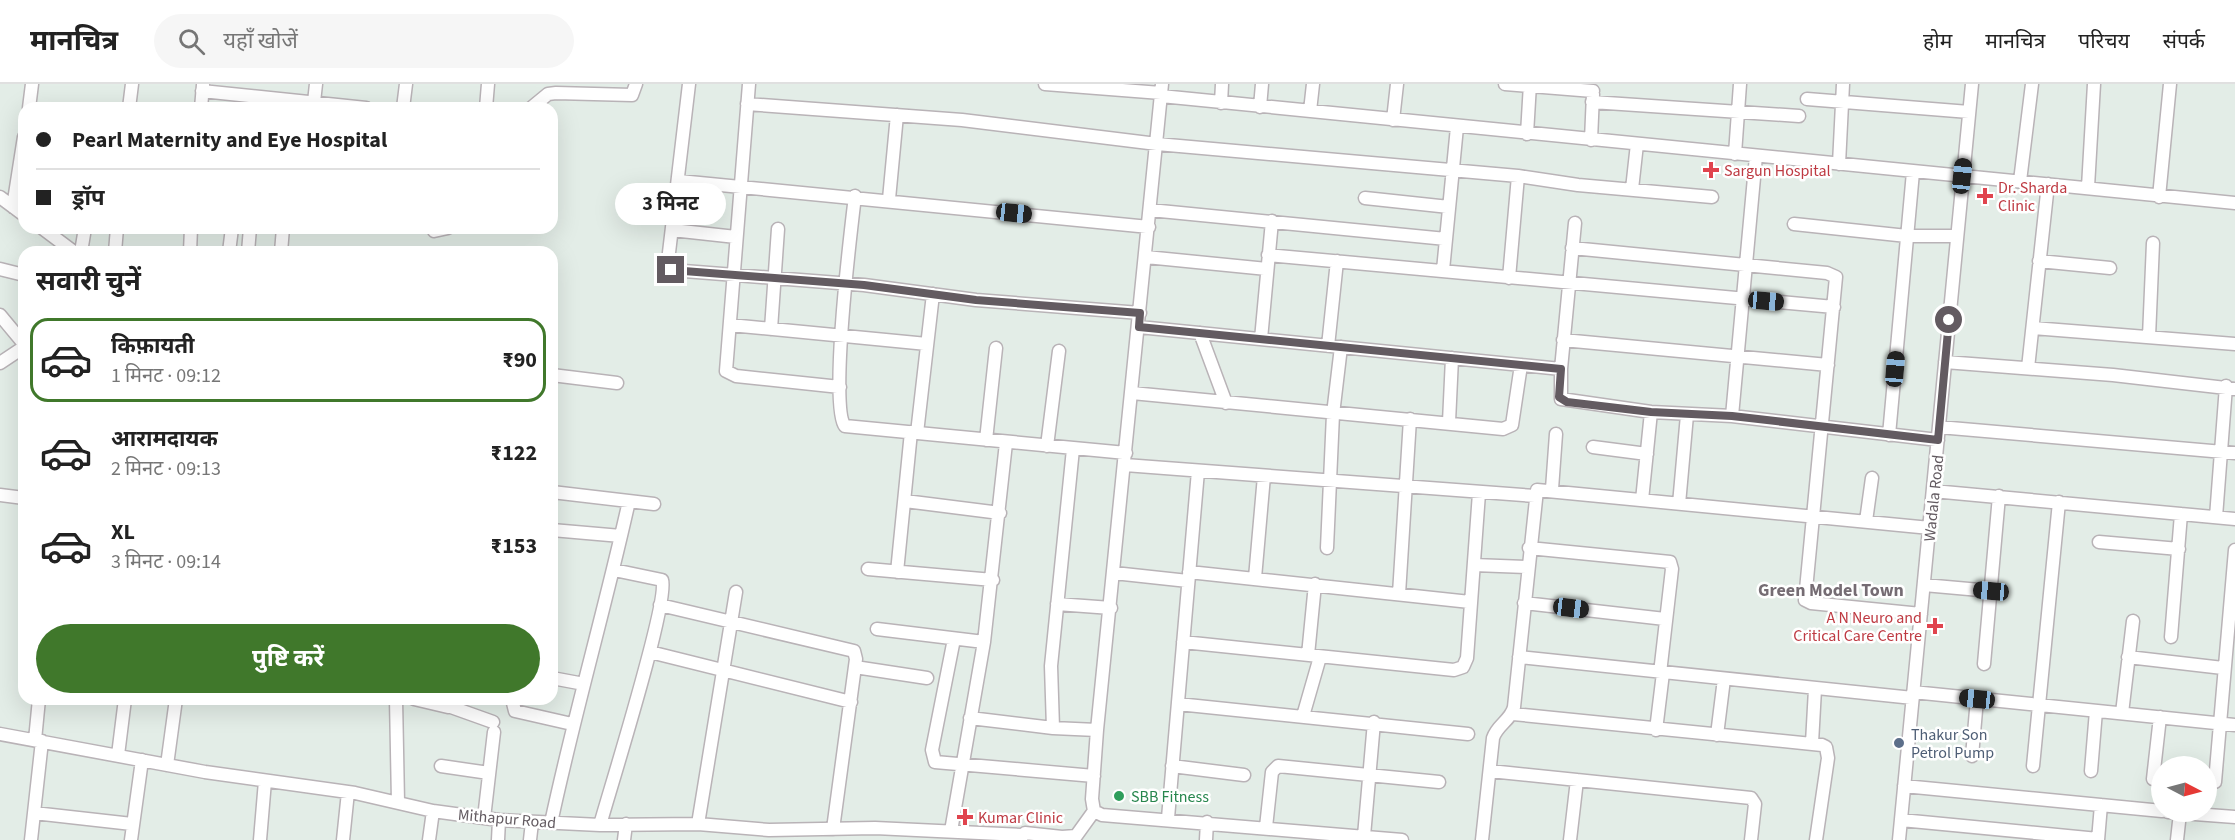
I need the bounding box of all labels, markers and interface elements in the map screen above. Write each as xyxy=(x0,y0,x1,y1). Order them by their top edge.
search box xyxy=(154,14,574,68)
text: मानचित्र xyxy=(30,21,118,61)
icon: search xyxy=(175,25,208,58)
text: यहाँ खोजें xyxy=(223,25,298,57)
text: होम xyxy=(1923,26,1952,56)
text: मानचित्र xyxy=(1985,26,2045,56)
text: परिचय xyxy=(2078,26,2130,56)
text: संपर्क xyxy=(2163,26,2205,56)
text: Pearl Maternity and Eye Hospital xyxy=(72,124,387,156)
car xyxy=(1951,157,1973,195)
place label: Sargun Hospital xyxy=(1724,160,1831,182)
marker: Sargun Hospital xyxy=(1702,161,1720,179)
place label: Dr. Sharda Clinic xyxy=(1998,177,2067,217)
text: ड्रॉप xyxy=(72,182,105,214)
callout: 3 मिनट xyxy=(616,183,726,225)
marker: Dr. Sharda Clinic xyxy=(1976,187,1994,205)
text: 3 मिनट xyxy=(642,190,699,218)
car xyxy=(995,202,1033,224)
route end xyxy=(657,256,684,283)
text: सवारी चुनें xyxy=(36,262,141,301)
car xyxy=(1747,290,1785,312)
route start xyxy=(1935,306,1962,333)
text: किफ़ायती xyxy=(111,330,195,362)
icon: car xyxy=(39,333,93,387)
text: ₹90 xyxy=(502,344,537,376)
car xyxy=(1884,350,1906,388)
text: 1 मिनट · 09:12 xyxy=(111,362,221,390)
text: आरामदायक xyxy=(111,423,218,455)
icon: car xyxy=(39,426,93,480)
text: ₹122 xyxy=(491,437,537,469)
street label: Wadala Road xyxy=(1919,454,1949,543)
text: 2 मिनट · 09:13 xyxy=(111,455,221,483)
text: XL xyxy=(111,516,135,548)
icon: car xyxy=(39,519,93,573)
text: ₹153 xyxy=(491,530,537,562)
text: 3 मिनट · 09:14 xyxy=(111,548,221,576)
district label: Green Model Town xyxy=(1758,578,1904,603)
car xyxy=(1972,580,2010,602)
car xyxy=(1552,597,1590,619)
place label: A N Neuro and Critical Care Centre xyxy=(1793,607,1922,647)
marker: A N Neuro and Critical Care Centre xyxy=(1926,617,1944,635)
button: पुष्टि करें xyxy=(36,624,540,693)
car xyxy=(1958,688,1996,710)
place label: Thakur Son Petrol Pump xyxy=(1911,724,1994,764)
marker: Thakur Son Petrol Pump xyxy=(1892,736,1906,750)
north arrow xyxy=(2151,756,2217,822)
map controls xyxy=(2151,756,2217,822)
place label: SBB Fitness xyxy=(1131,786,1209,808)
marker: SBB Fitness xyxy=(1112,789,1126,803)
street label: Mithapur Road xyxy=(457,804,557,834)
place label: Kumar Clinic xyxy=(978,807,1063,829)
marker: Kumar Clinic xyxy=(956,808,974,826)

